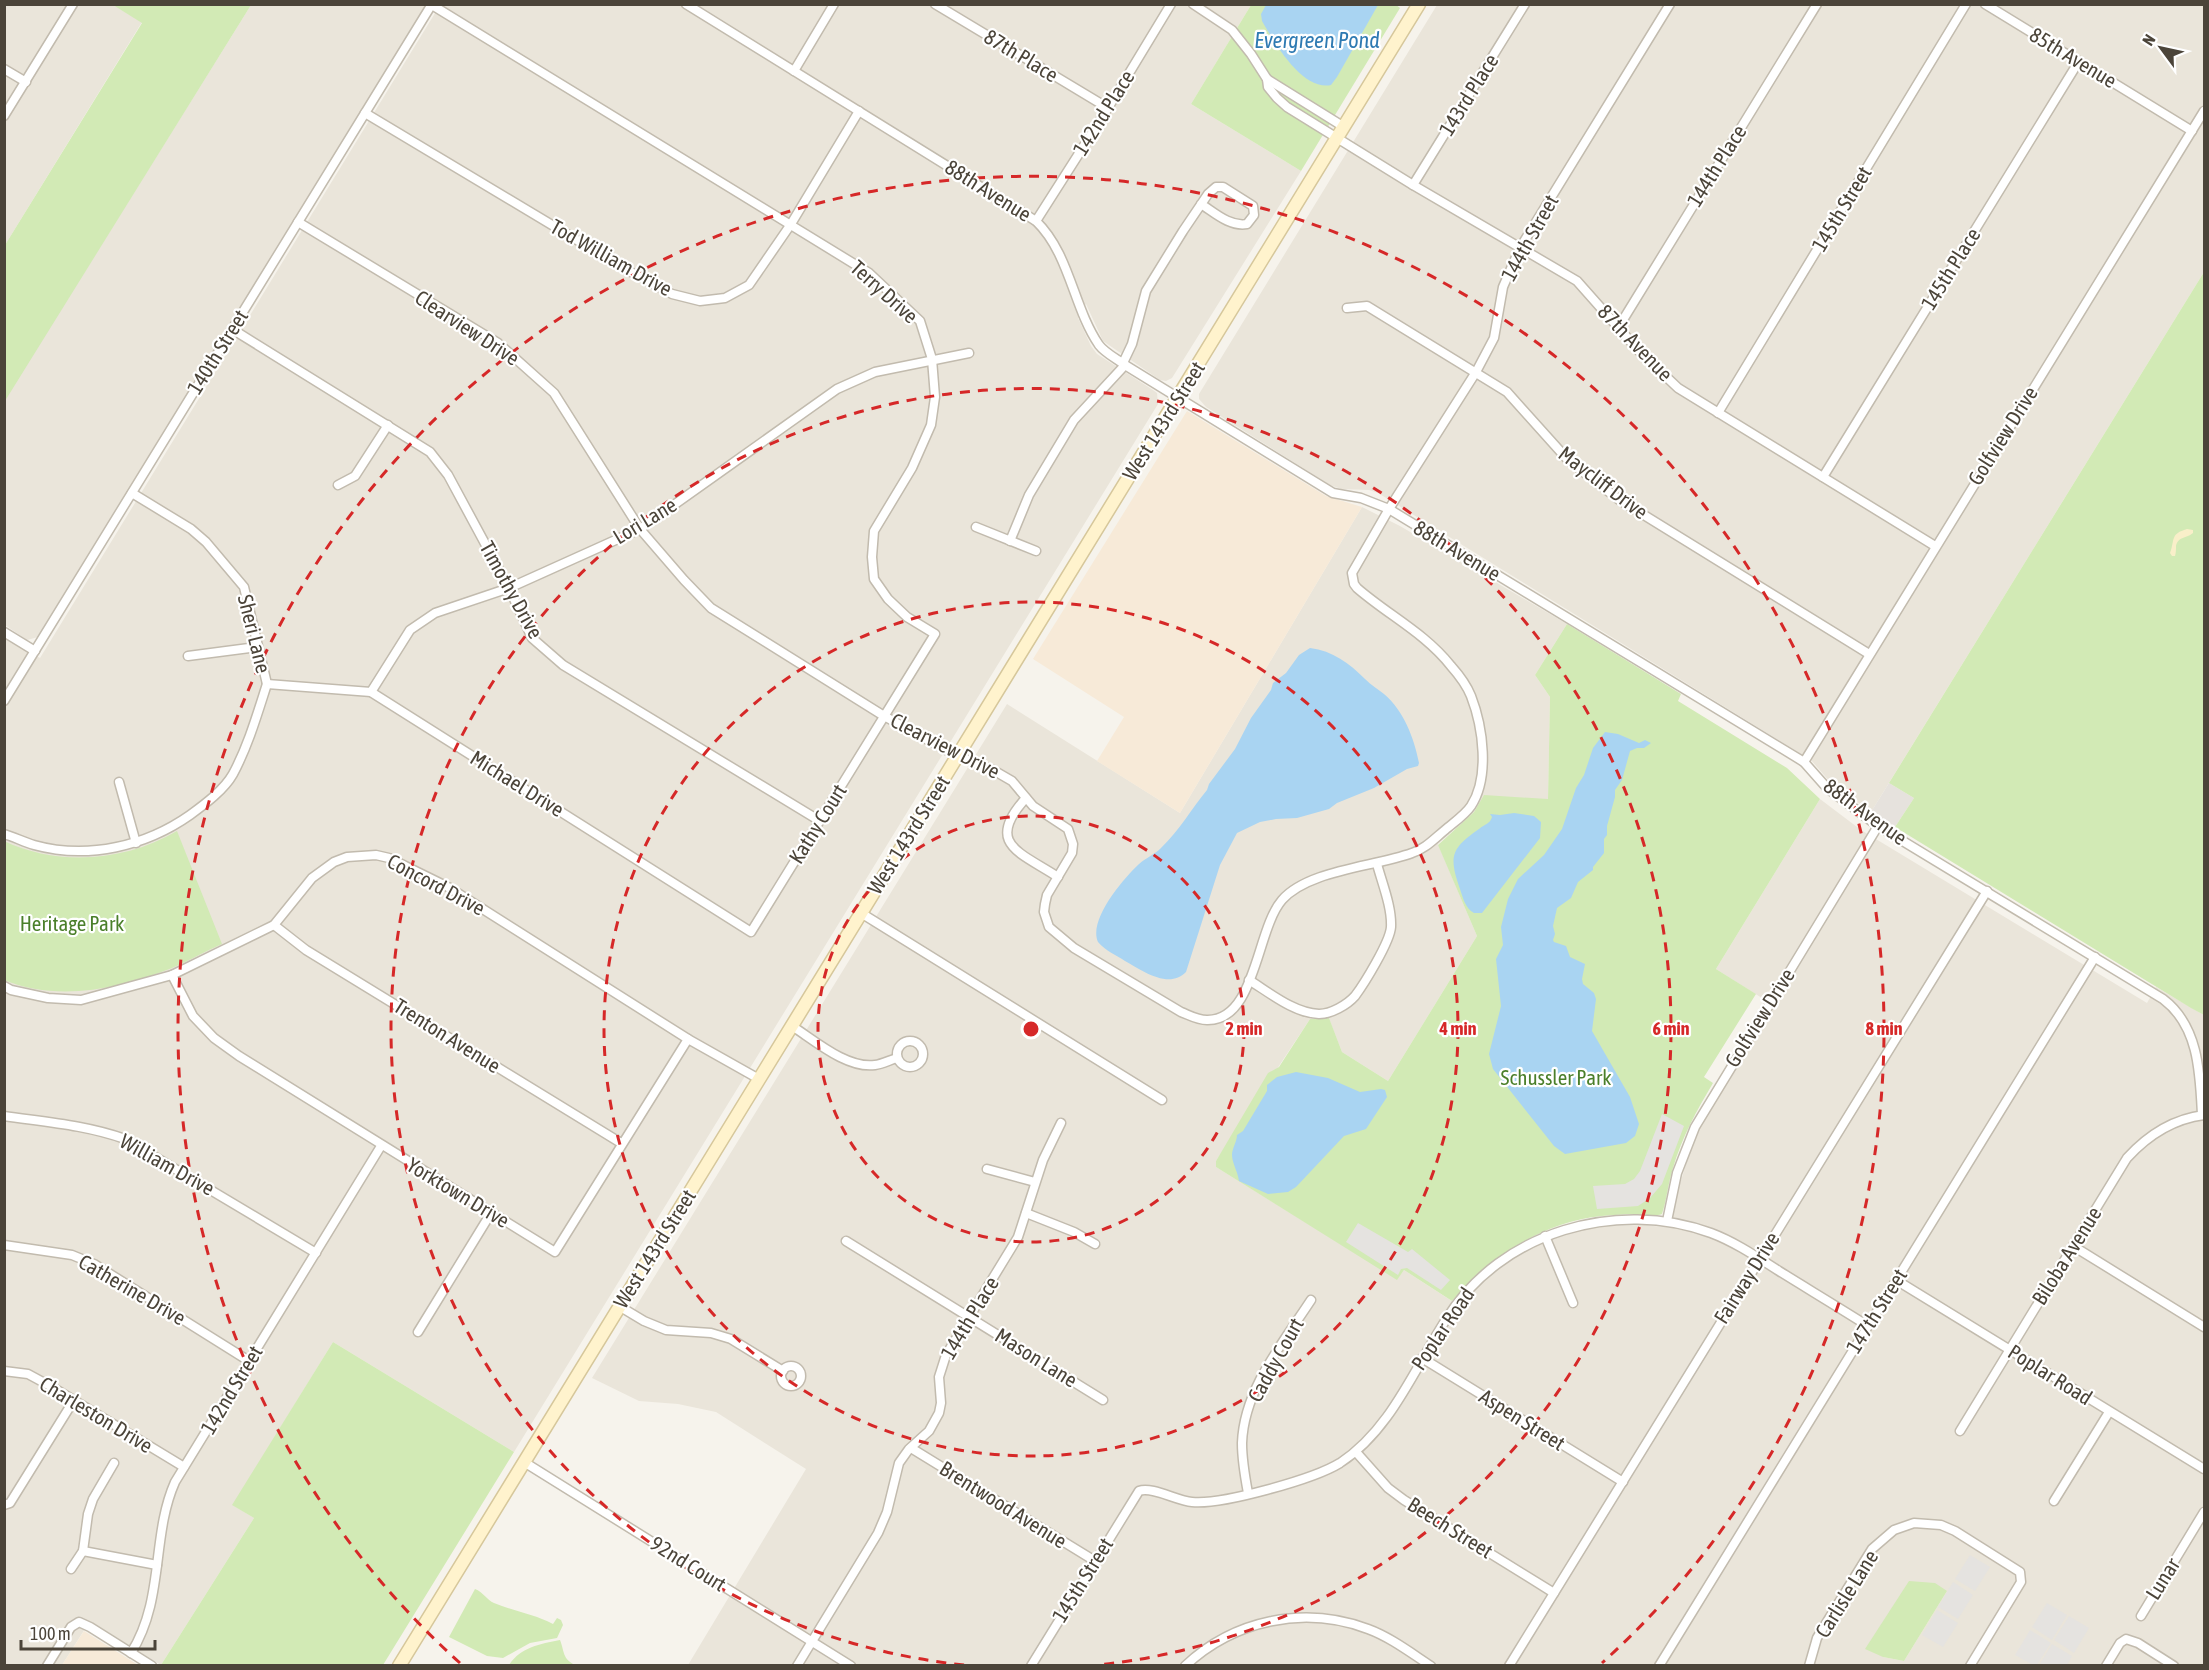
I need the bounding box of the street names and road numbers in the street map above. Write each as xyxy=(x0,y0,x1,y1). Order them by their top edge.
street label: 85th Avenue xyxy=(2026,22,2121,92)
street label: 87th Place xyxy=(980,24,1063,86)
street label: 143rd Place xyxy=(1434,49,1503,140)
street label: 142nd Place xyxy=(1068,66,1139,159)
street label: 144th Place xyxy=(1682,120,1751,211)
street label: 88th Avenue xyxy=(941,154,1036,226)
street label: 145th Street xyxy=(1806,162,1876,255)
street label: 144th Street xyxy=(1496,190,1563,285)
street label: Tod William Drive xyxy=(547,214,676,300)
street label: 145th Place xyxy=(1916,223,1985,314)
street label: Terry Drive xyxy=(846,255,923,328)
street label: Clearview Drive xyxy=(411,285,524,370)
street label: 87th Avenue xyxy=(1593,299,1678,386)
street label: 140th Street xyxy=(182,305,252,398)
street label: West 143rd Street xyxy=(1117,357,1209,484)
street label: Golfview Drive xyxy=(1962,382,2042,489)
street label: Maycliff Drive xyxy=(1554,441,1653,524)
street label: Lori Lane xyxy=(609,492,680,548)
street label: 88th Avenue xyxy=(1410,515,1505,585)
street label: Timothy Drive xyxy=(475,537,548,642)
street label: Sheri Lane xyxy=(234,592,276,676)
street label: Clearview Drive xyxy=(887,707,1004,783)
street label: Michael Drive xyxy=(466,745,569,821)
street label: West 143rd Street xyxy=(862,771,954,898)
street label: 88th Avenue xyxy=(1819,773,1912,849)
street label: Kathy Court xyxy=(783,779,851,868)
street label: Concord Drive xyxy=(384,848,489,920)
street label: Golfview Drive xyxy=(1719,964,1799,1071)
street label: Trenton Avenue xyxy=(390,993,505,1077)
street label: William Drive xyxy=(116,1128,219,1200)
street label: Yorktown Drive xyxy=(403,1152,514,1232)
street label: West 143rd Street xyxy=(608,1185,700,1312)
street label: Biloba Avenue xyxy=(2027,1202,2106,1309)
street label: Fairway Drive xyxy=(1709,1227,1784,1328)
street label: Catherine Drive xyxy=(75,1249,190,1329)
street label: 147th Street xyxy=(1841,1264,1911,1357)
street label: 144th Place xyxy=(935,1272,1003,1363)
street label: Poplar Road xyxy=(1406,1283,1479,1374)
street label: Caddy Court xyxy=(1242,1313,1308,1406)
street label: Mason Lane xyxy=(991,1323,1082,1392)
street label: Poplar Road xyxy=(2004,1339,2097,1409)
street label: 142nd Street xyxy=(195,1341,267,1438)
street label: Charleston Drive xyxy=(36,1371,157,1457)
street label: Aspen Street xyxy=(1475,1383,1570,1455)
street label: Brentwood Avenue xyxy=(936,1456,1071,1553)
street label: Beech Street xyxy=(1404,1492,1497,1563)
street label: 92nd Court xyxy=(646,1531,731,1596)
street label: 145th Street xyxy=(1047,1533,1117,1626)
street label: Carlisle Lane xyxy=(1810,1545,1882,1642)
street label: Lunar xyxy=(2140,1553,2185,1604)

